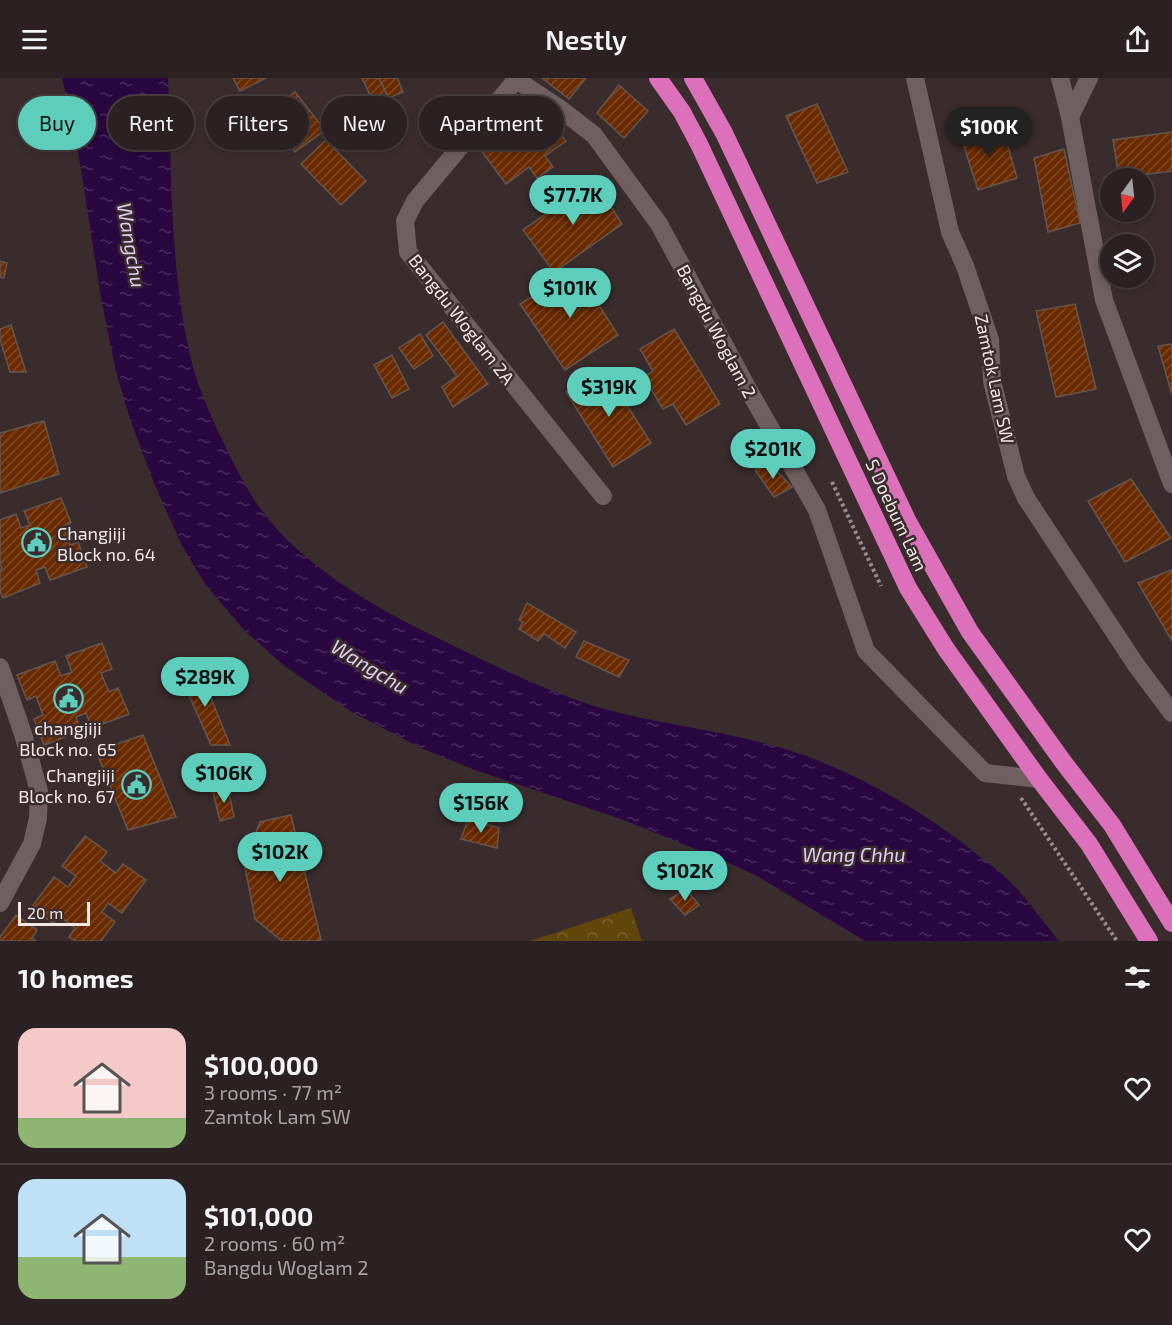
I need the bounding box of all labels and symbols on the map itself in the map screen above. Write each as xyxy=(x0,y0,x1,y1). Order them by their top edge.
pin: $100K xyxy=(947,107,1031,158)
north arrow xyxy=(1100,168,1154,222)
pin: $77.7K xyxy=(524,175,622,226)
water label: Wangchu xyxy=(113,201,151,289)
street label: Bangdu Woglam 2A xyxy=(404,250,520,389)
street label: Bangdu Woglam 2 xyxy=(673,261,761,401)
pin: $101K xyxy=(528,268,612,319)
street label: Zamtok Lam SW xyxy=(971,312,1019,446)
pin: $319K xyxy=(567,367,651,418)
pin: $201K xyxy=(731,429,815,480)
street label: S Doebum Lam xyxy=(861,455,933,575)
place label: Changjiji Block no. 64 xyxy=(57,522,156,565)
public building icon: Changjiji Block no. 64 xyxy=(20,527,52,559)
water label: Wangchu xyxy=(327,634,413,698)
pin: $289K xyxy=(163,657,247,708)
public building icon: changjiji Block no. 65 xyxy=(52,683,84,715)
place label: changjiji Block no. 65 xyxy=(19,717,117,760)
pin: $106K xyxy=(182,753,266,804)
place label: Changjiji Block no. 67 xyxy=(18,764,115,807)
public building icon: Changjiji Block no. 67 xyxy=(120,769,152,801)
pin: $156K xyxy=(439,783,523,834)
pin: $102K xyxy=(238,832,322,883)
water label: Wang Chhu xyxy=(802,842,906,866)
pin: $102K xyxy=(643,851,727,902)
scale bar xyxy=(18,899,90,926)

